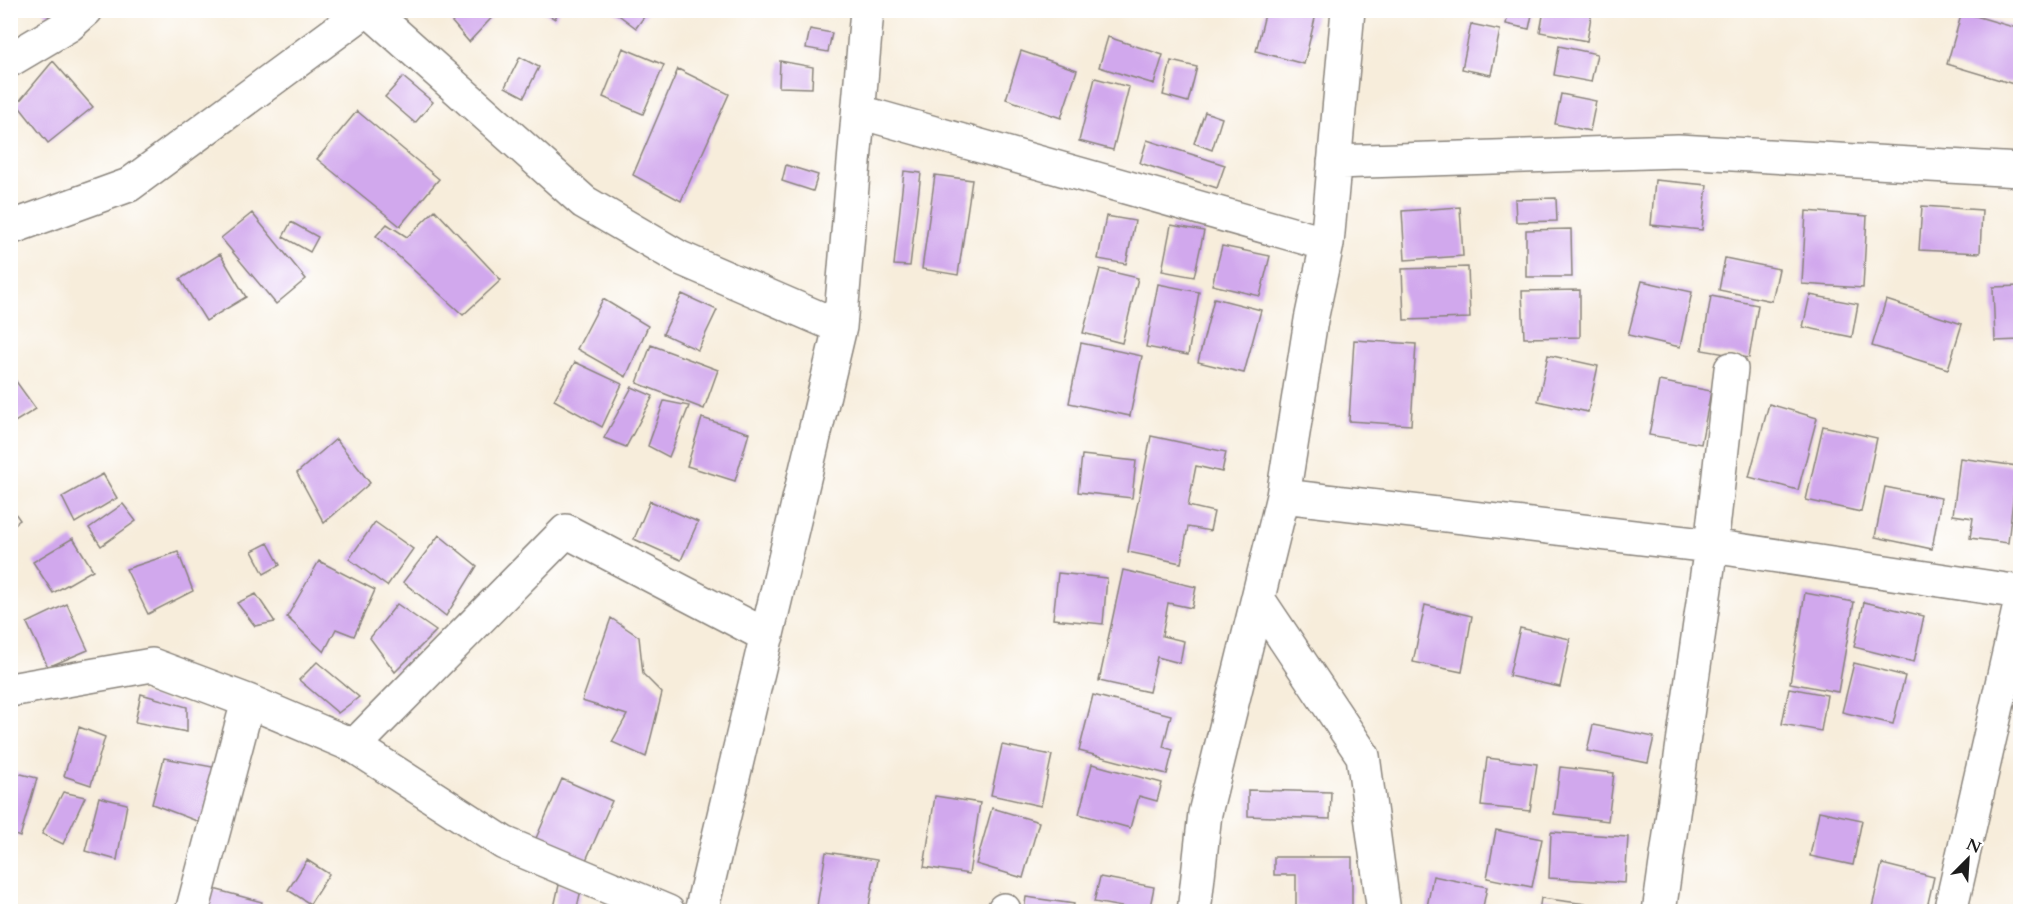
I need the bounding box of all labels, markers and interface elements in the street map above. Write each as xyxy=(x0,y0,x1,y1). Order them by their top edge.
north arrow xyxy=(1938,829,1998,889)
text: N xyxy=(1963,833,1985,859)

